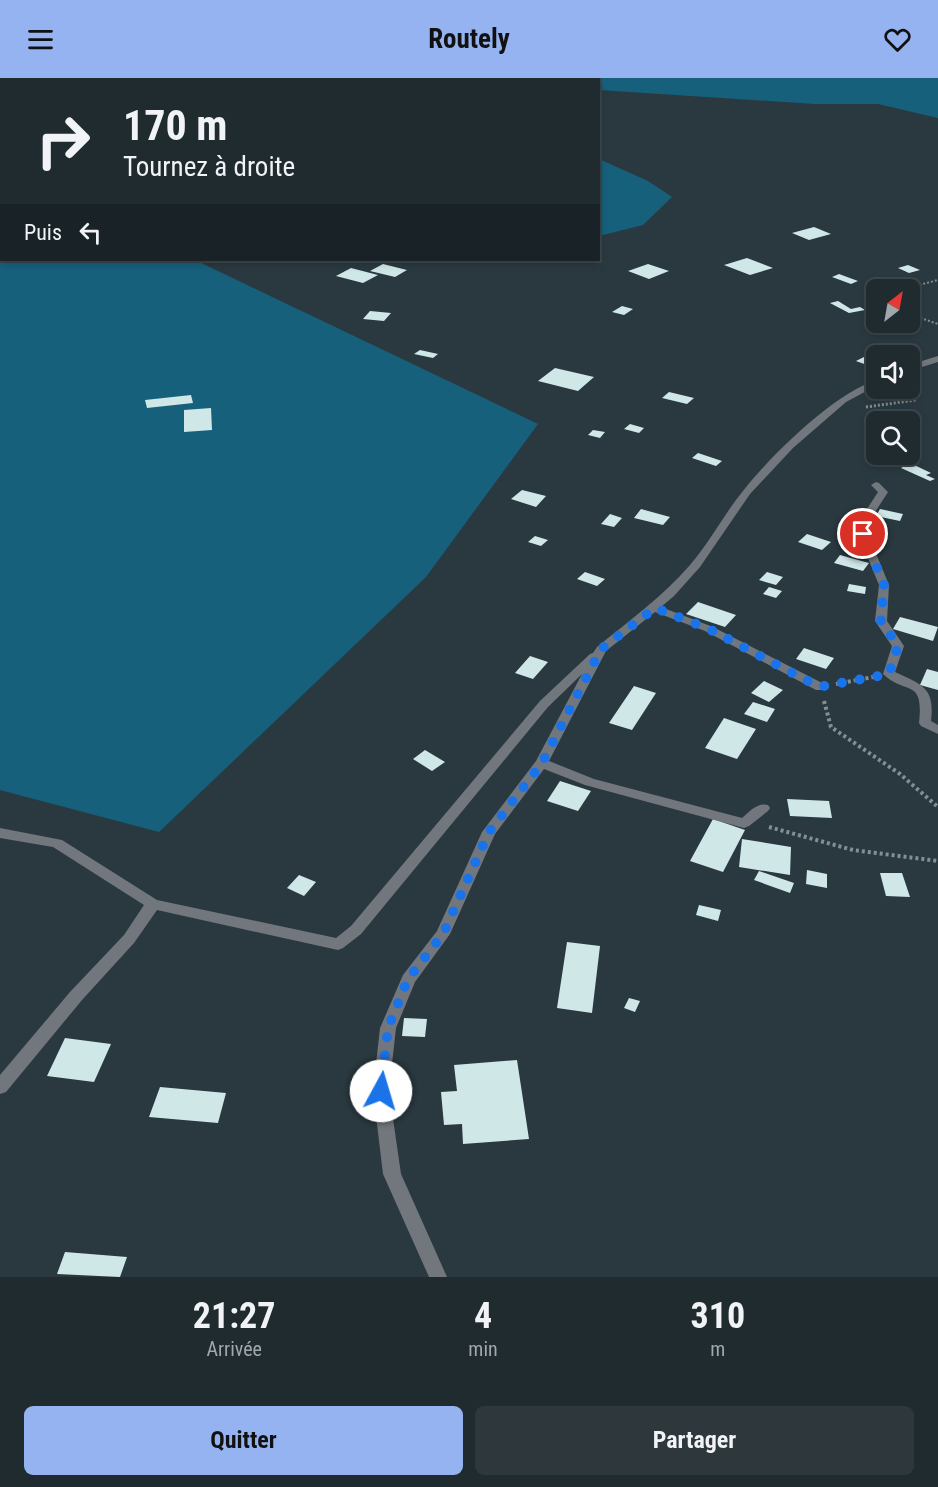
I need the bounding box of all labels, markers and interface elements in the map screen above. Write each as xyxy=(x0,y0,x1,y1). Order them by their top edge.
icon: menu xyxy=(24,23,57,56)
text: Routely xyxy=(428,23,510,55)
icon: heart xyxy=(881,23,914,56)
text: 170 m xyxy=(123,101,228,150)
icon: right xyxy=(24,102,102,180)
text: Tournez à droite xyxy=(123,151,295,183)
icon: left xyxy=(74,216,107,249)
text: Puis xyxy=(24,220,62,245)
north arrow xyxy=(866,279,920,333)
map controls xyxy=(866,279,920,465)
button: sound xyxy=(866,345,920,399)
button: search xyxy=(866,411,920,465)
pin xyxy=(837,508,888,559)
icon: arrive xyxy=(846,517,879,550)
position arrow xyxy=(349,1059,413,1123)
text: 21:27 xyxy=(193,1295,275,1337)
text: 4 xyxy=(474,1295,492,1337)
text: 310 xyxy=(691,1295,745,1337)
text: Arrivée xyxy=(206,1337,262,1361)
text: min xyxy=(468,1337,498,1361)
text: m xyxy=(710,1337,725,1361)
button: Quitter xyxy=(24,1406,463,1475)
button: Partager xyxy=(475,1406,914,1475)

